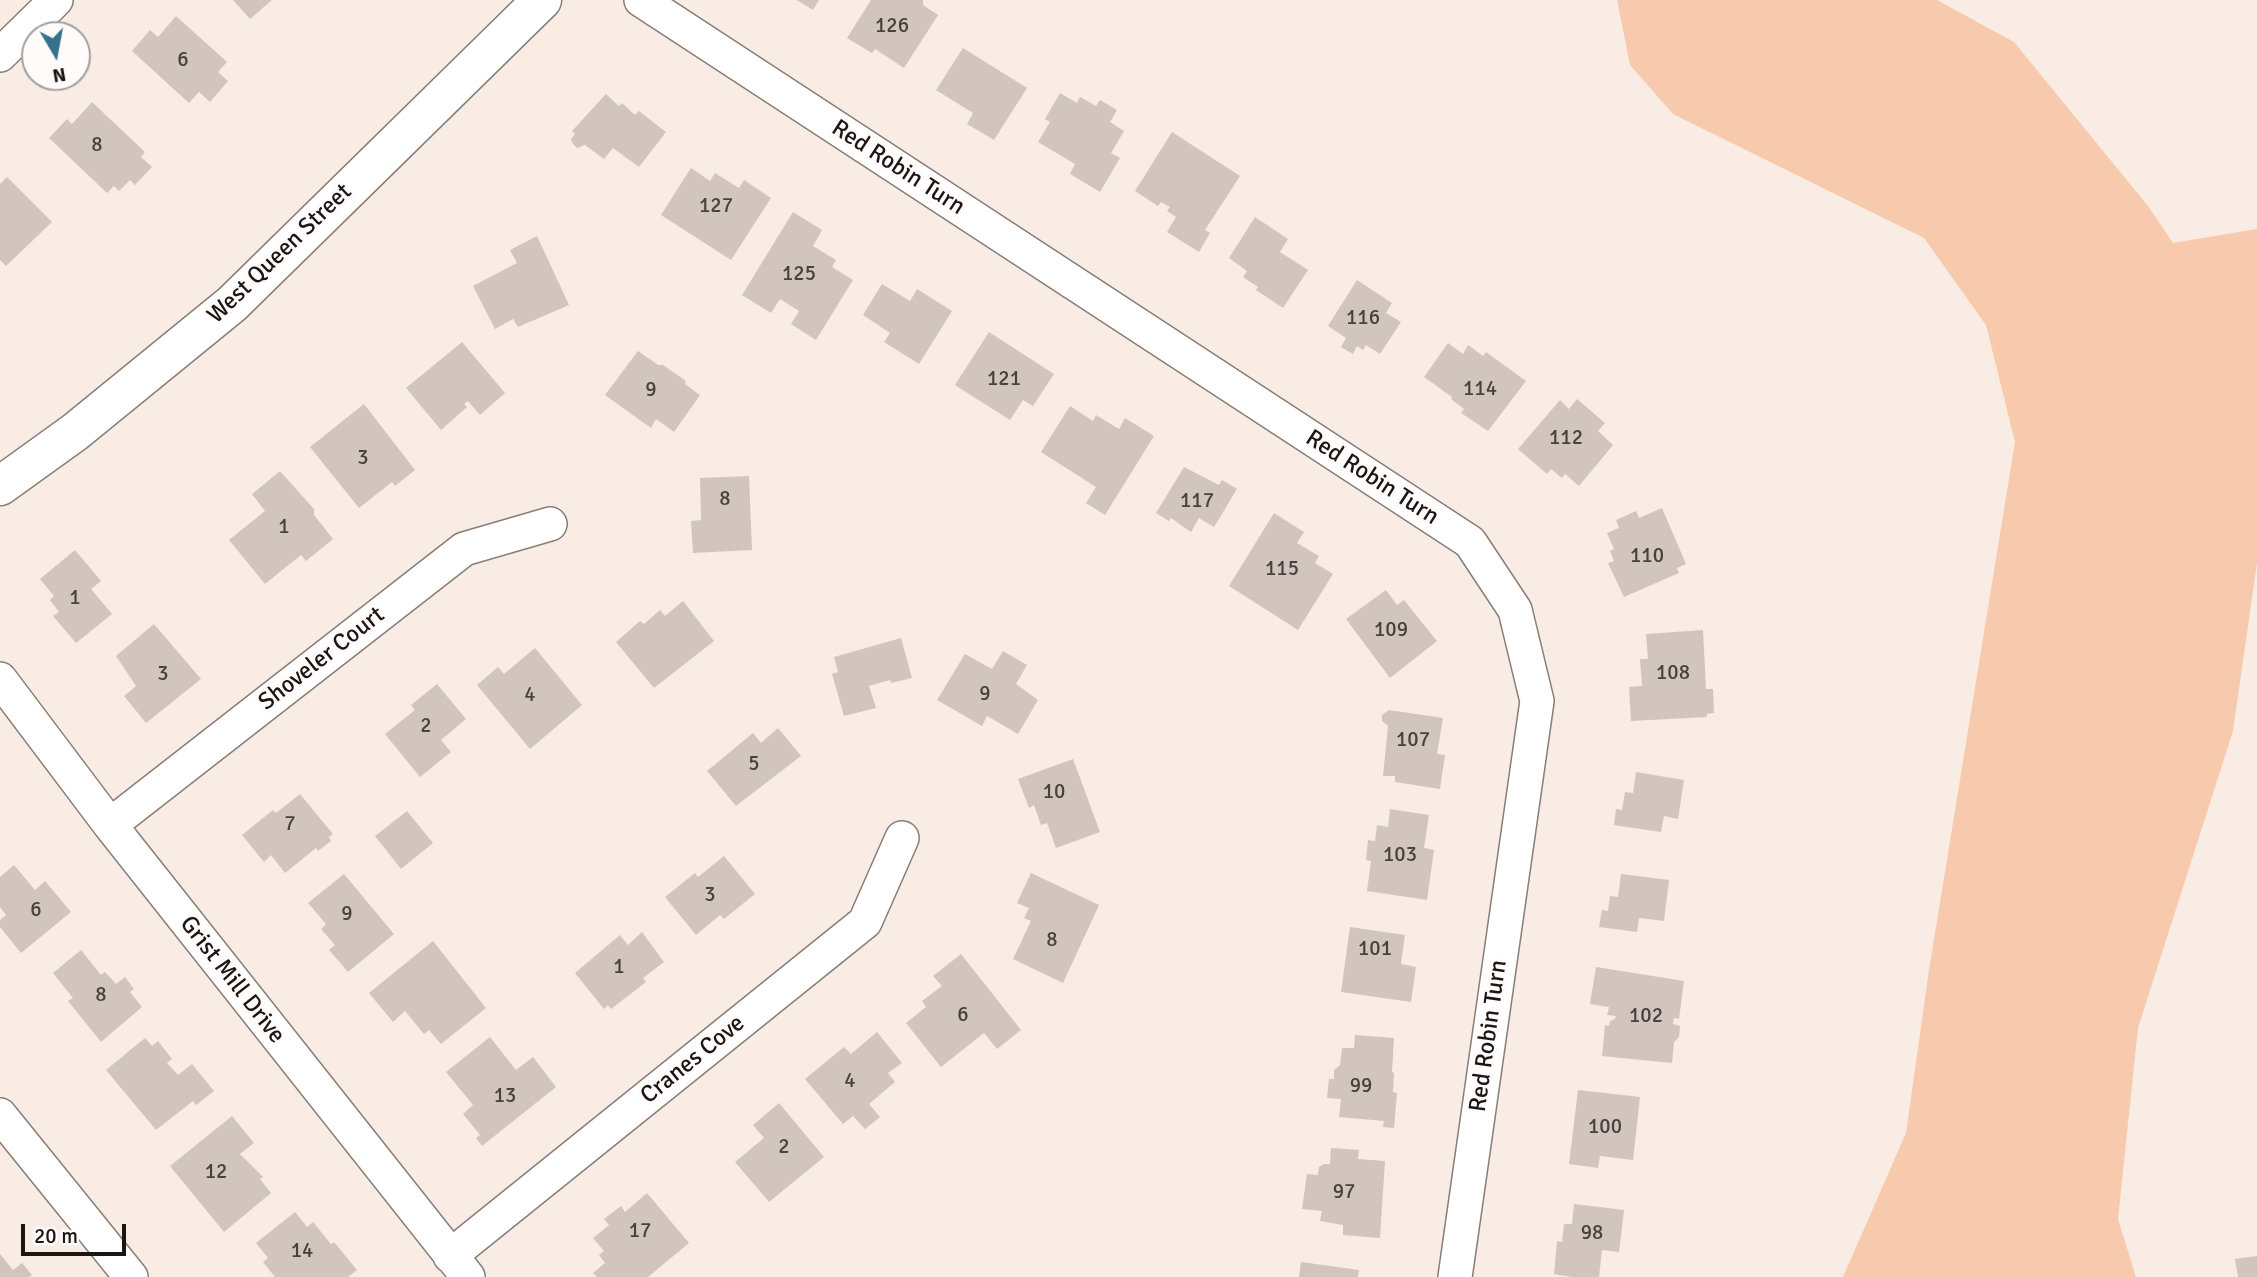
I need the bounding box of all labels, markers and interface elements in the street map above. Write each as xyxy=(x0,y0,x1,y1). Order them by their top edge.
house number: 126 xyxy=(875,13,909,39)
north arrow xyxy=(21,21,91,91)
house number: 6 xyxy=(177,47,189,73)
text: N xyxy=(51,62,68,88)
street label: Red Robin Turn xyxy=(826,114,970,222)
house number: 8 xyxy=(91,132,103,158)
street label: West Queen Street xyxy=(202,178,358,330)
house number: 127 xyxy=(699,193,733,219)
house number: 125 xyxy=(782,261,816,287)
house number: 116 xyxy=(1346,305,1380,331)
house number: 121 xyxy=(987,366,1021,392)
house number: 114 xyxy=(1463,376,1497,402)
house number: 9 xyxy=(645,377,657,403)
street label: Red Robin Turn xyxy=(1300,424,1444,532)
house number: 112 xyxy=(1549,425,1583,451)
house number: 3 xyxy=(357,445,369,471)
house number: 8 xyxy=(719,486,731,512)
house number: 117 xyxy=(1180,488,1214,514)
house number: 1 xyxy=(278,514,290,540)
house number: 110 xyxy=(1630,543,1664,569)
house number: 115 xyxy=(1265,556,1299,582)
house number: 1 xyxy=(69,585,81,611)
street label: Shoveler Court xyxy=(253,601,391,717)
house number: 109 xyxy=(1374,617,1408,643)
house number: 108 xyxy=(1656,660,1690,686)
house number: 3 xyxy=(157,661,169,687)
house number: 9 xyxy=(979,681,991,707)
house number: 4 xyxy=(524,682,536,708)
house number: 2 xyxy=(420,713,432,739)
house number: 107 xyxy=(1396,727,1430,753)
house number: 5 xyxy=(748,751,760,777)
house number: 10 xyxy=(1043,779,1065,805)
house number: 7 xyxy=(284,811,296,837)
house number: 103 xyxy=(1383,842,1417,868)
house number: 3 xyxy=(704,882,716,908)
house number: 6 xyxy=(30,897,42,923)
house number: 9 xyxy=(341,901,353,927)
street label: Grist Mill Drive xyxy=(173,910,291,1050)
house number: 8 xyxy=(1046,927,1058,953)
house number: 101 xyxy=(1358,936,1392,962)
house number: 1 xyxy=(613,954,625,980)
street label: Red Robin Turn xyxy=(1464,958,1514,1114)
house number: 8 xyxy=(95,982,107,1008)
house number: 6 xyxy=(957,1002,969,1028)
house number: 102 xyxy=(1629,1003,1663,1029)
street label: Cranes Cove xyxy=(635,1009,751,1111)
house number: 4 xyxy=(844,1068,856,1094)
house number: 99 xyxy=(1350,1073,1372,1099)
house number: 13 xyxy=(494,1083,516,1109)
house number: 100 xyxy=(1588,1114,1622,1140)
house number: 2 xyxy=(778,1134,790,1160)
house number: 12 xyxy=(205,1159,227,1185)
house number: 97 xyxy=(1333,1179,1355,1205)
scale bar xyxy=(24,1210,130,1254)
house number: 17 xyxy=(629,1218,651,1244)
house number: 98 xyxy=(1581,1220,1603,1246)
text: 20 m xyxy=(34,1223,78,1249)
house number: 14 xyxy=(291,1238,313,1264)

